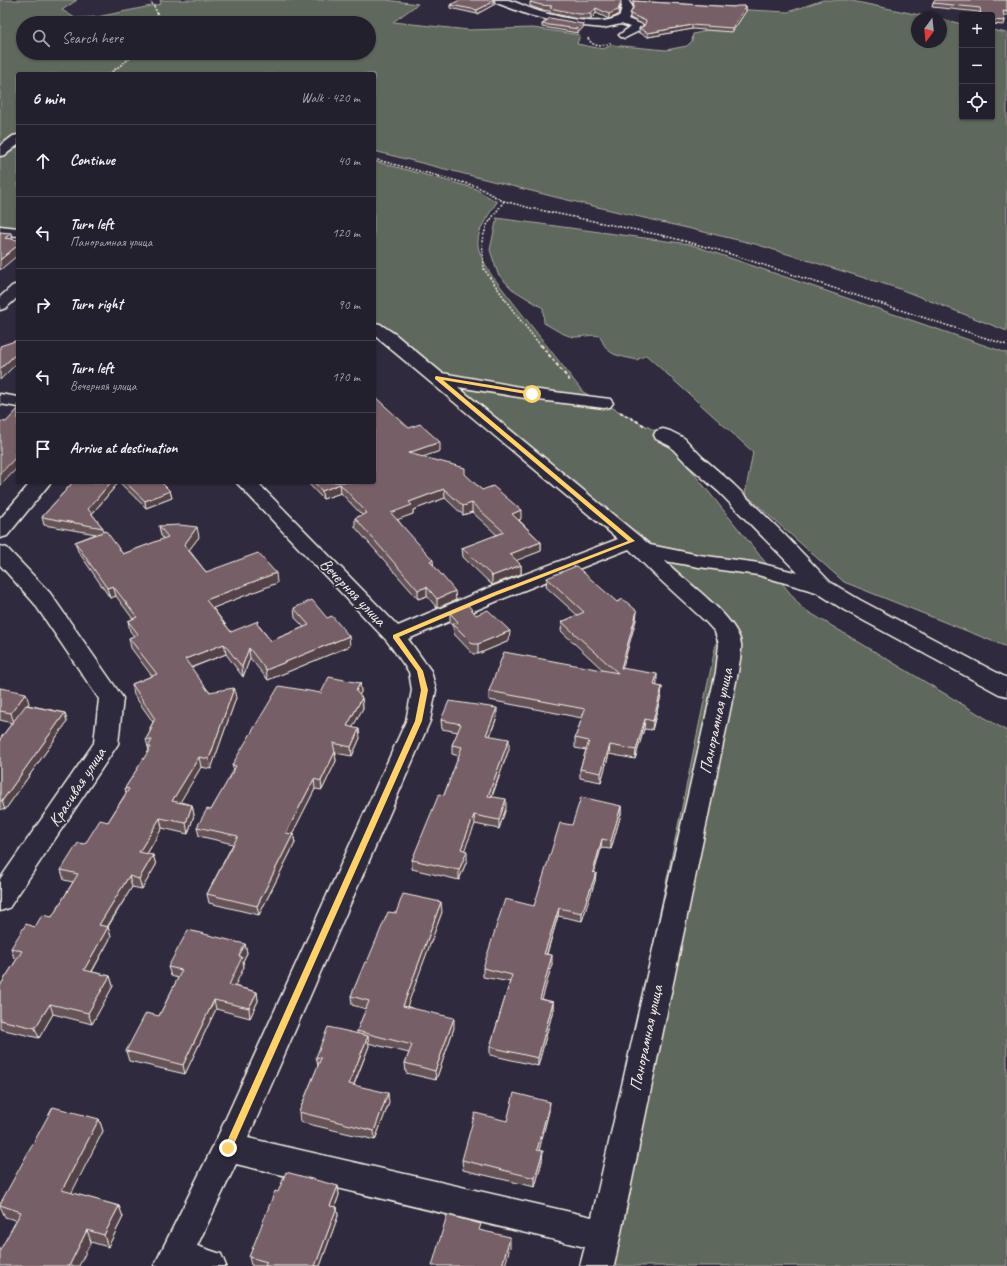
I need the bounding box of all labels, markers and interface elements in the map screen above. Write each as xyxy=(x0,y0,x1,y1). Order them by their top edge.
north arrow xyxy=(911,12,947,48)
map controls xyxy=(959,12,995,120)
button: + xyxy=(959,12,995,48)
search box xyxy=(16,16,376,60)
icon: search xyxy=(30,27,52,49)
text: Search here xyxy=(62,29,123,48)
button: − xyxy=(959,48,995,84)
button: locate xyxy=(959,84,995,120)
text: 6 min xyxy=(32,88,65,109)
text: Walk · 420 m xyxy=(301,90,360,106)
icon: ahead xyxy=(32,150,54,172)
text: Continue xyxy=(70,151,115,170)
text: 40 m xyxy=(338,153,360,169)
text: Turn left xyxy=(70,215,113,234)
icon: left xyxy=(32,222,54,244)
text: 120 m xyxy=(332,225,360,241)
text: Панорамная улица xyxy=(70,234,152,250)
icon: right xyxy=(32,294,54,316)
text: Turn right xyxy=(70,295,123,314)
text: 90 m xyxy=(338,297,360,313)
text: Turn left xyxy=(70,359,113,378)
icon: left xyxy=(32,366,54,388)
text: 170 m xyxy=(332,369,360,385)
text: Вечерняя улица xyxy=(70,378,136,394)
route start xyxy=(523,385,541,403)
icon: arrive xyxy=(32,438,54,460)
text: Arrive at destination xyxy=(70,439,177,458)
street label: Вечерняя улица xyxy=(315,554,392,632)
street label: Панорамная улица xyxy=(695,665,738,776)
street label: Красивая улица xyxy=(44,742,111,831)
street label: Панорамная улица xyxy=(625,982,668,1093)
route end xyxy=(219,1139,237,1157)

